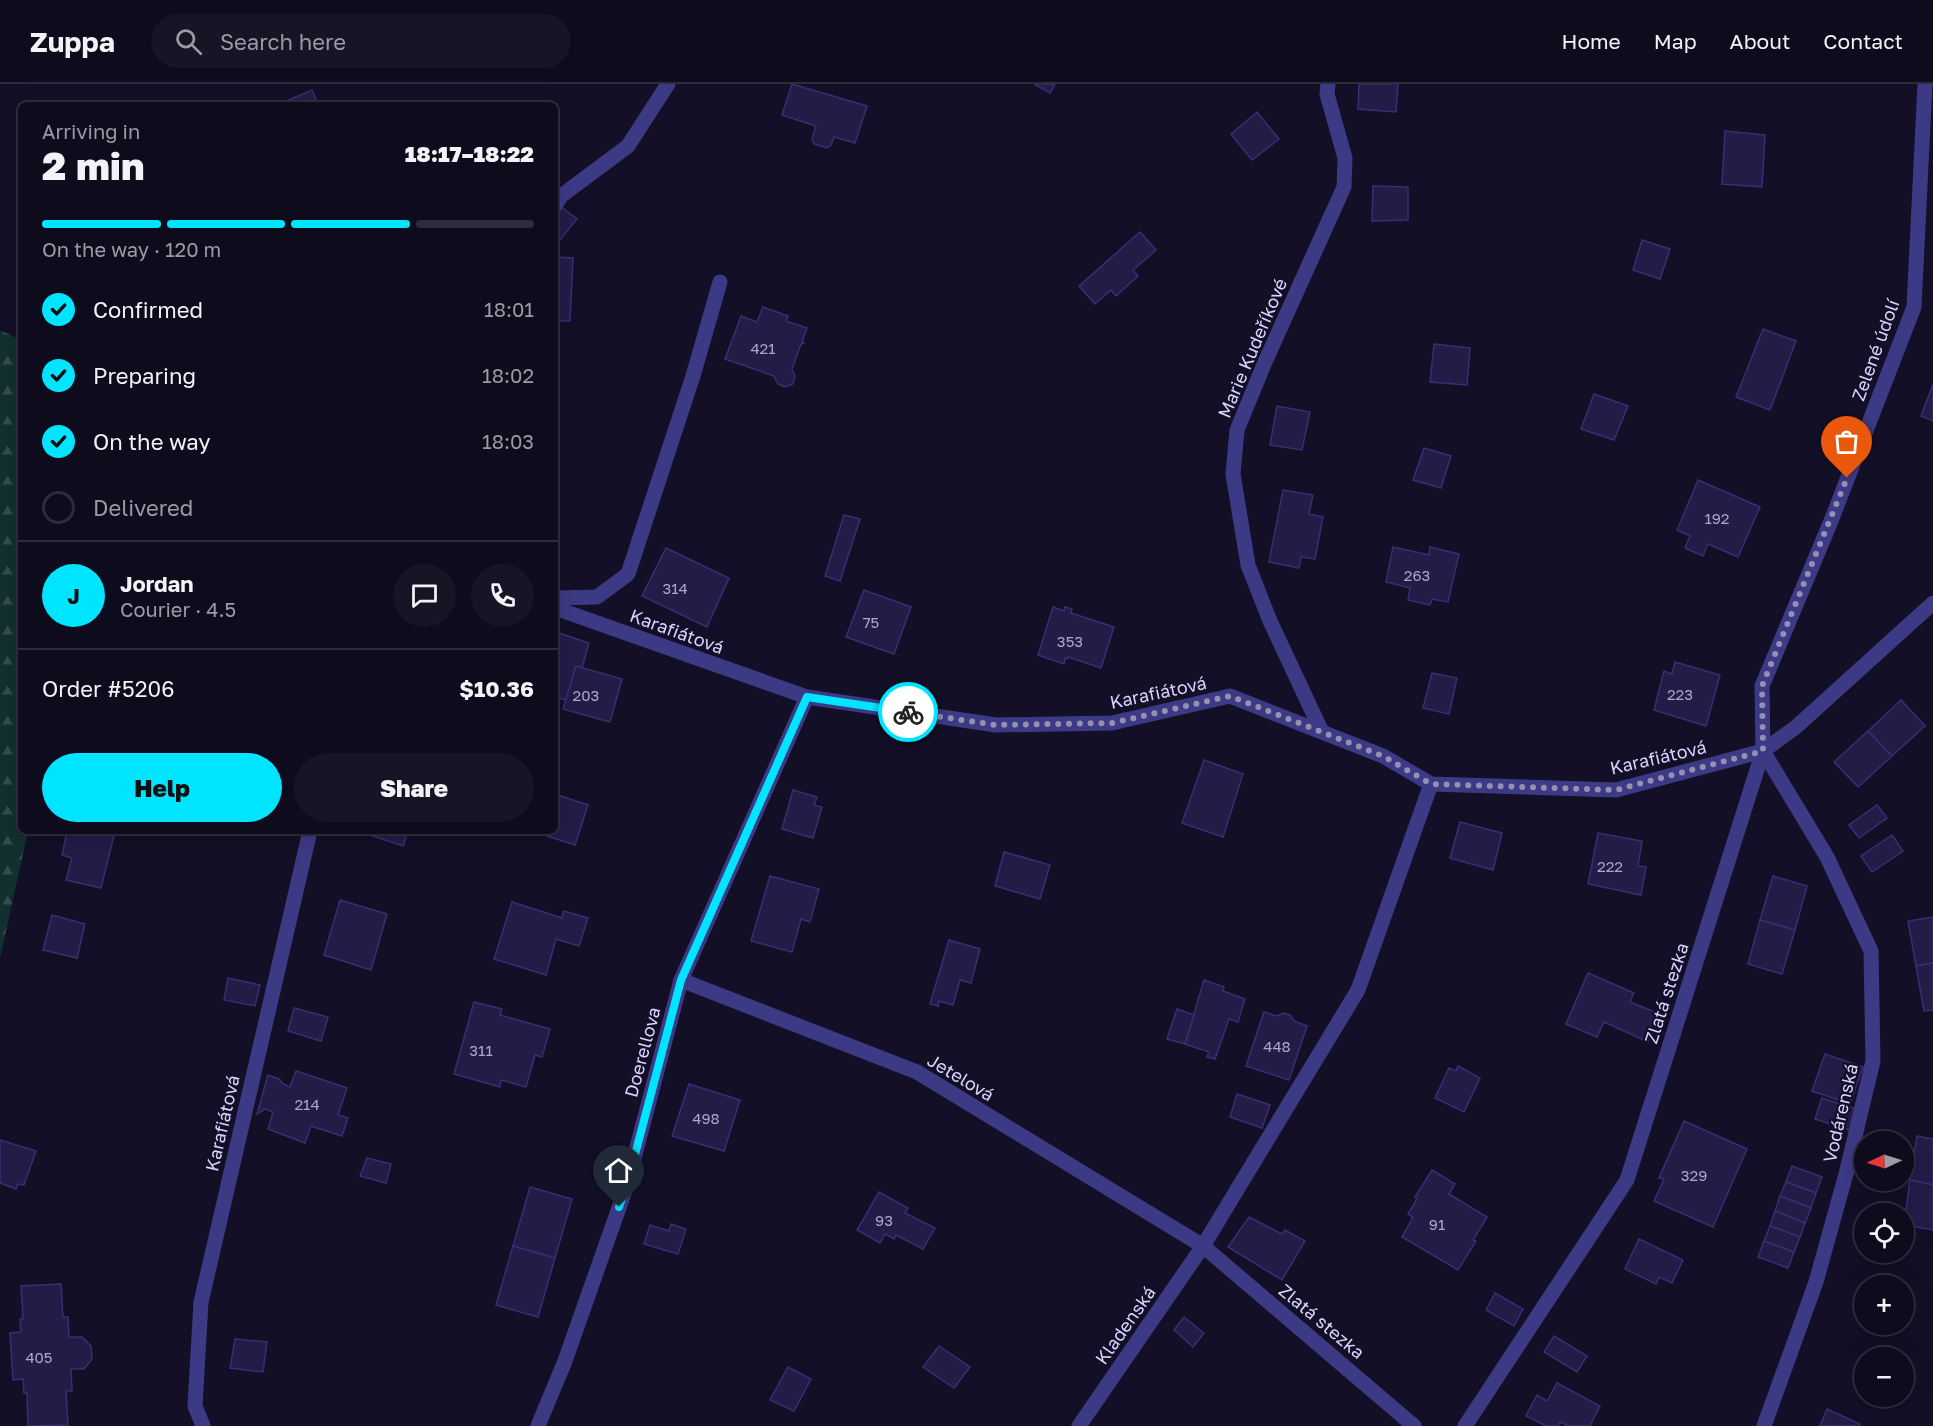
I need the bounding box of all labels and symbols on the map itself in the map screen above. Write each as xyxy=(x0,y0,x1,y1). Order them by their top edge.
street label: Marie Kudeříkové xyxy=(1213,275,1291,421)
street label: Zelené údolí xyxy=(1846,295,1904,404)
house number: 421 xyxy=(750,339,776,357)
pin xyxy=(1821,416,1872,478)
house number: 192 xyxy=(1704,509,1730,527)
house number: 263 xyxy=(1404,566,1430,584)
house number: 314 xyxy=(662,579,688,597)
street label: Karafiátová xyxy=(627,604,727,658)
house number: 75 xyxy=(863,613,879,631)
house number: 353 xyxy=(1057,632,1083,650)
street label: Karafiátová xyxy=(1108,671,1208,713)
courier xyxy=(878,682,938,742)
house number: 223 xyxy=(1667,685,1693,703)
house number: 203 xyxy=(573,686,599,704)
street label: Karafiátová xyxy=(1608,735,1708,779)
house number: 222 xyxy=(1597,857,1623,875)
street label: Zlatá stezka xyxy=(1639,940,1693,1046)
street label: Doerellova xyxy=(619,1004,665,1100)
house number: 448 xyxy=(1263,1037,1291,1055)
house number: 311 xyxy=(469,1041,493,1059)
street label: Jetelová xyxy=(924,1049,998,1105)
street label: Vodárenská xyxy=(1818,1061,1862,1165)
street label: Karafiátová xyxy=(200,1073,244,1173)
house number: 214 xyxy=(294,1095,320,1113)
house number: 498 xyxy=(692,1109,720,1127)
north arrow xyxy=(1854,1131,1914,1191)
pin xyxy=(593,1145,644,1207)
house number: 329 xyxy=(1681,1166,1707,1184)
house number: 93 xyxy=(875,1211,893,1229)
house number: 91 xyxy=(1429,1215,1445,1233)
street label: Zlatá stezka xyxy=(1275,1279,1369,1363)
street label: Kladenská xyxy=(1090,1282,1160,1368)
house number: 405 xyxy=(25,1348,53,1366)

